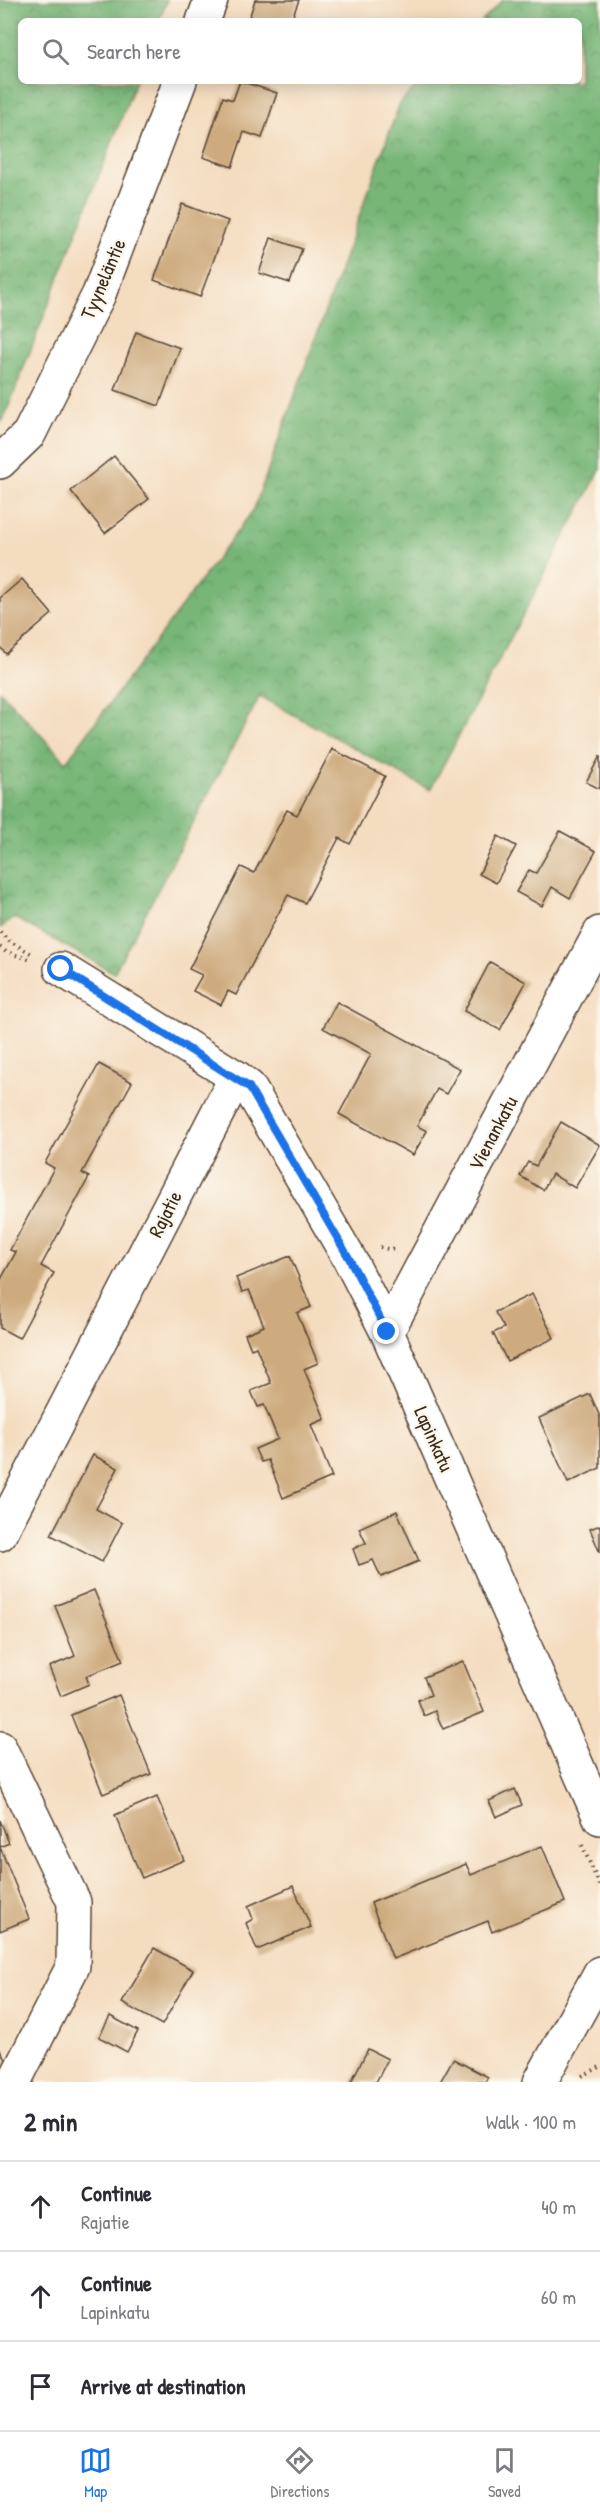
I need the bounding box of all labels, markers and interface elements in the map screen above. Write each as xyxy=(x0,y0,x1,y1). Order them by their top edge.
search box xyxy=(18,18,582,84)
icon: search xyxy=(39,35,72,68)
text: Search here xyxy=(87,36,181,66)
street label: Tyyneläntie xyxy=(74,234,132,323)
route start xyxy=(47,955,73,981)
street label: Vienankatu xyxy=(462,1091,523,1175)
street label: Rajatie xyxy=(141,1186,188,1242)
route end xyxy=(373,1318,399,1344)
street label: Lapinkatu xyxy=(408,1402,461,1476)
text: 2 min xyxy=(24,2104,77,2139)
text: Walk · 100 m xyxy=(486,2108,576,2135)
text: Continue xyxy=(81,2178,152,2208)
icon: ahead xyxy=(24,2190,57,2223)
text: 40 m xyxy=(541,2193,576,2220)
text: Rajatie xyxy=(81,2208,130,2235)
text: Continue xyxy=(81,2268,152,2298)
icon: ahead xyxy=(24,2280,57,2313)
text: 60 m xyxy=(541,2283,576,2310)
text: Lapinkatu xyxy=(81,2298,149,2325)
icon: arrive xyxy=(24,2370,57,2403)
text: Arrive at destination xyxy=(81,2371,246,2401)
tab: Map xyxy=(79,2444,112,2502)
tab: Directions xyxy=(271,2444,329,2502)
tab: Saved xyxy=(488,2444,521,2502)

